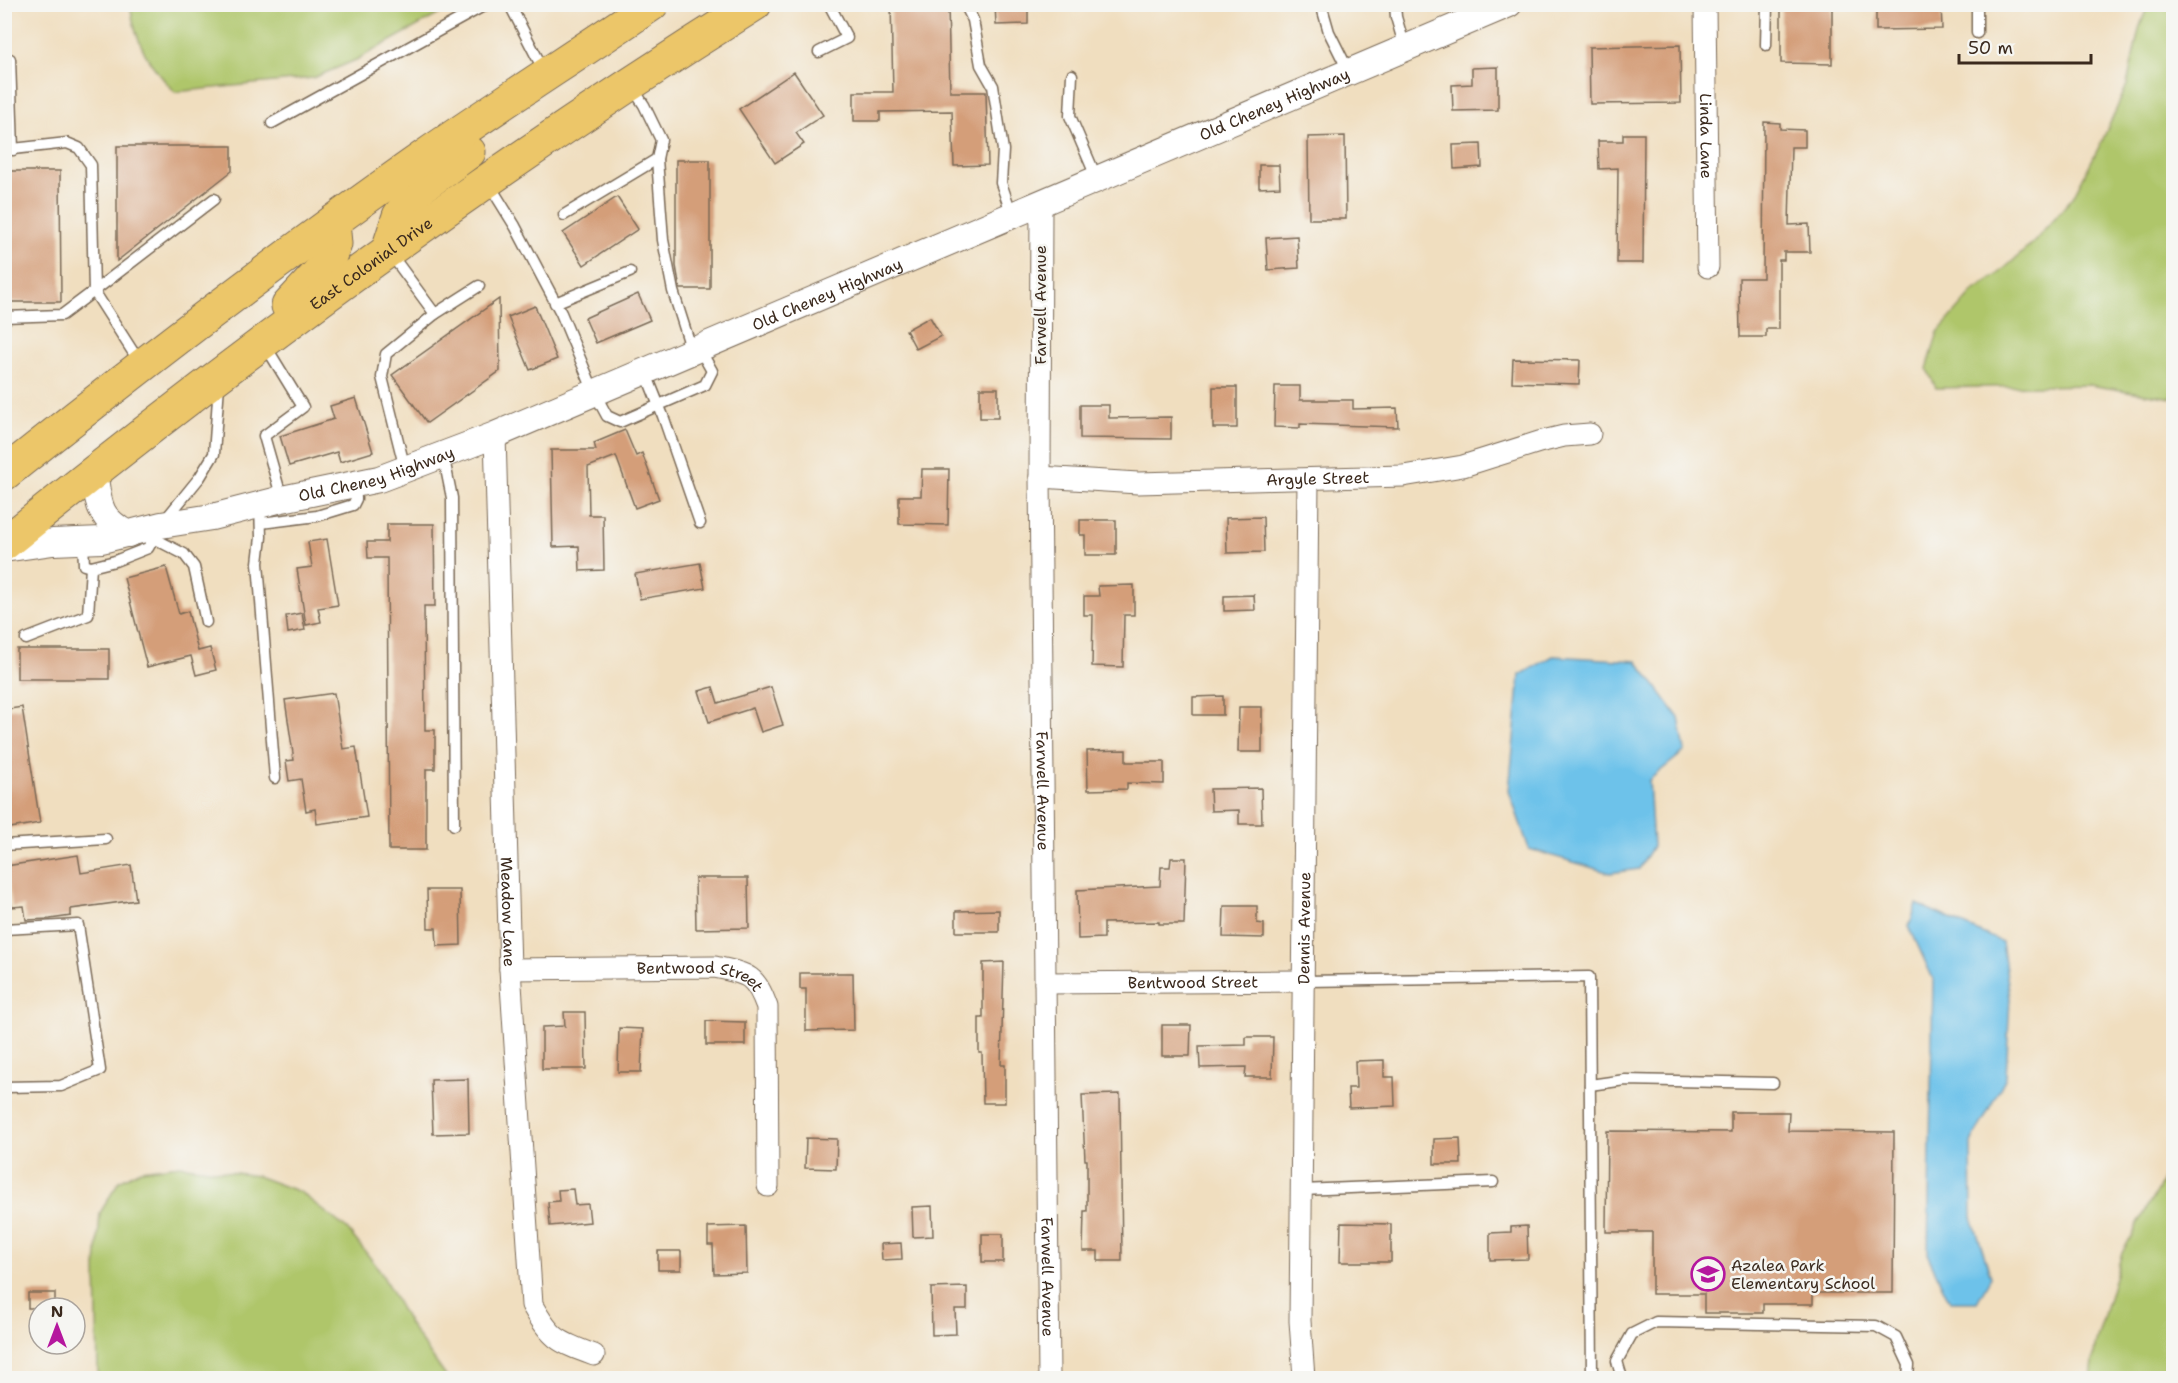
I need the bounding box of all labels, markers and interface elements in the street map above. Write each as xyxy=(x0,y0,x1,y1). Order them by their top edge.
scale bar xyxy=(1959,27,2091,65)
text: 50 m xyxy=(1968,36,2013,60)
street label: Old Cheney Highway xyxy=(1196,63,1353,146)
street label: Linda Lane xyxy=(1695,93,1717,179)
street label: East Colonial Drive xyxy=(306,212,437,315)
street label: Farwell Avenue xyxy=(1030,245,1051,365)
street label: Old Cheney Highway xyxy=(749,253,905,336)
street label: Old Cheney Highway xyxy=(297,442,457,506)
street label: Argyle Street xyxy=(1266,467,1370,491)
street label: Farwell Avenue xyxy=(1032,731,1054,851)
street label: Meadow Lane xyxy=(496,856,520,967)
street label: Dennis Avenue xyxy=(1293,872,1315,985)
street label: Bentwood Street xyxy=(637,957,768,996)
street label: Bentwood Street xyxy=(1128,971,1258,993)
street label: Farwell Avenue xyxy=(1036,1217,1059,1337)
place label: Azalea Park Elementary School xyxy=(1731,1255,1875,1294)
school or university icon: Azalea Park Elementary School xyxy=(1690,1256,1726,1292)
north arrow xyxy=(27,1296,87,1356)
text: N xyxy=(51,1301,63,1322)

